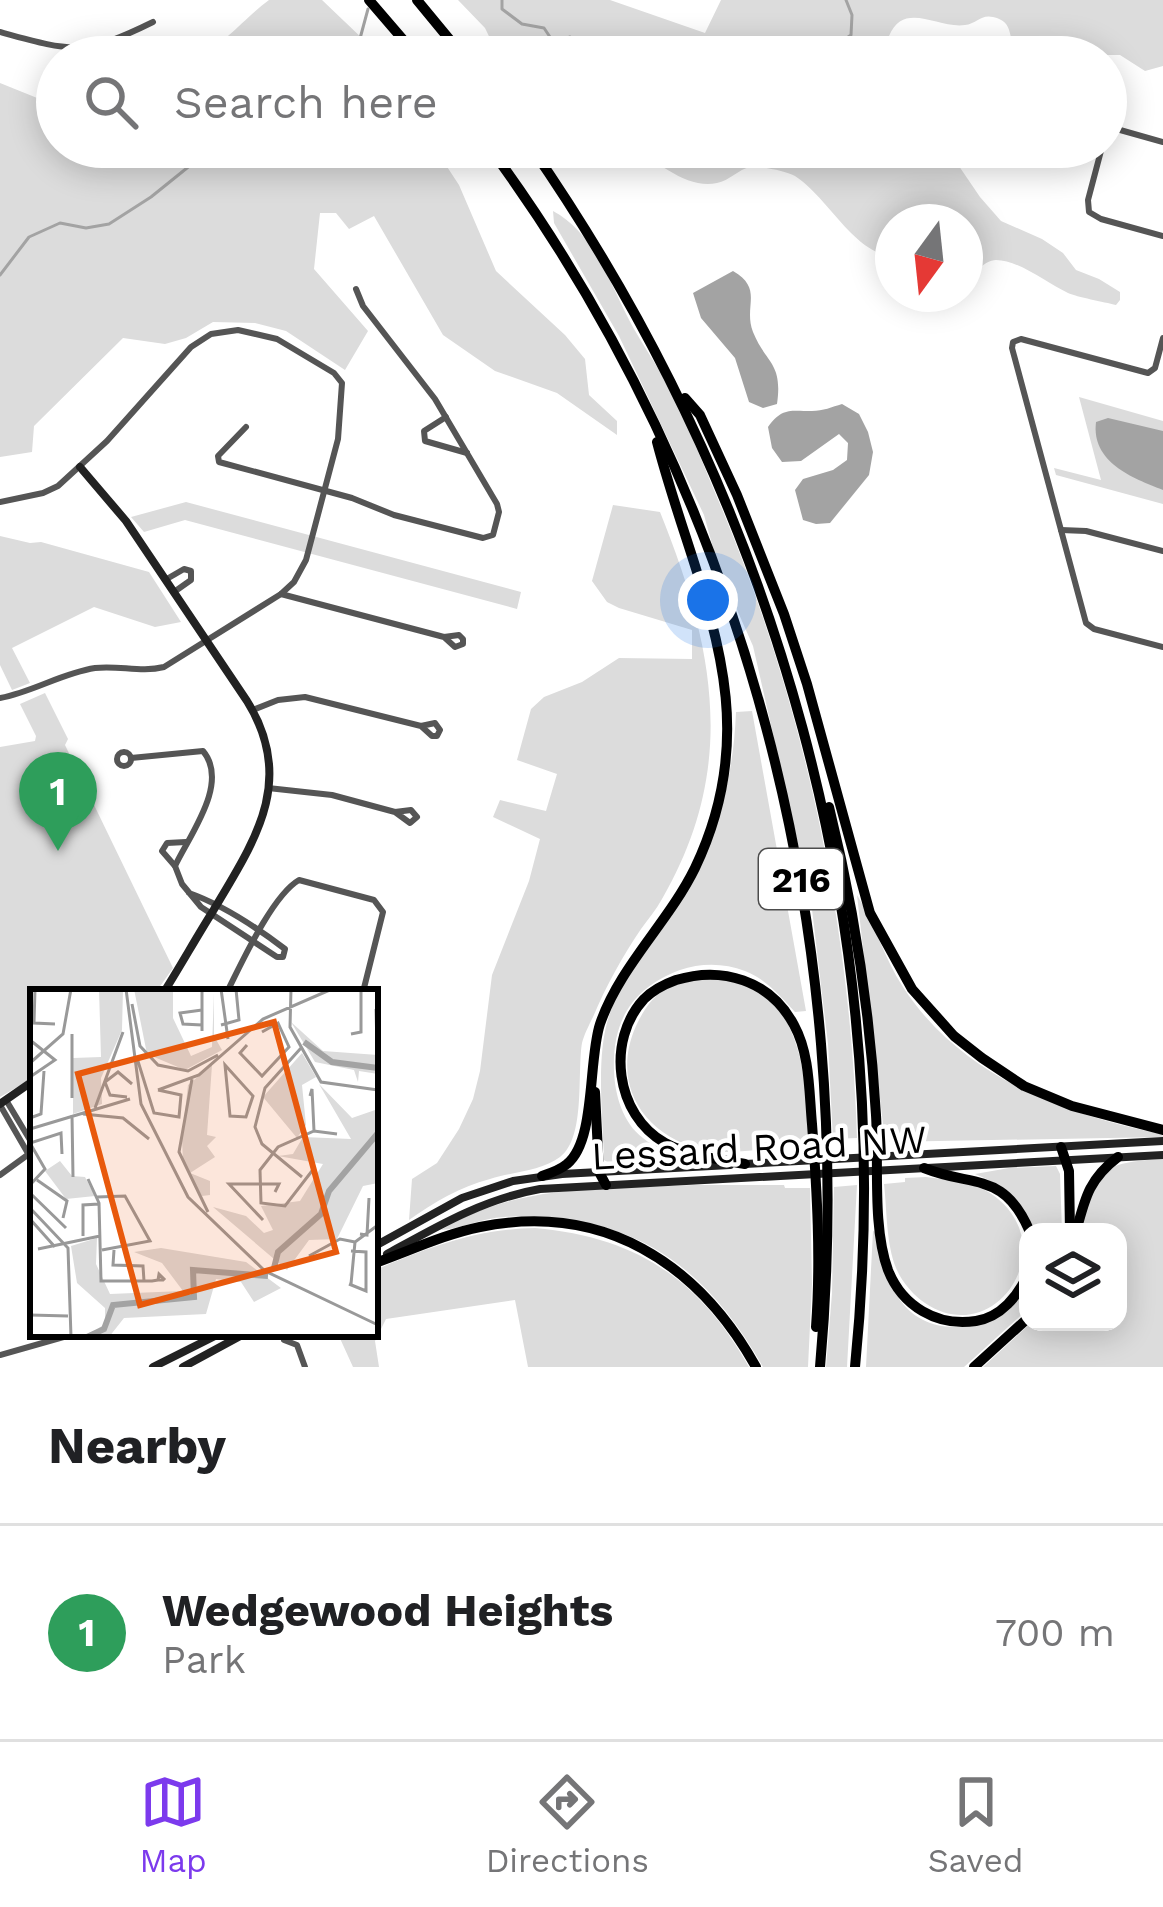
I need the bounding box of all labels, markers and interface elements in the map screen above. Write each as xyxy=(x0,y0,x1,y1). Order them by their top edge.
search box xyxy=(36,36,1127,168)
icon: search xyxy=(78,69,144,135)
text: Search here xyxy=(174,76,438,129)
north arrow xyxy=(875,204,983,312)
your location xyxy=(678,570,738,630)
pin: 1 xyxy=(19,752,97,851)
road number: 216 xyxy=(759,849,843,909)
inset map xyxy=(30,989,378,1337)
street label: Lessard Road NW xyxy=(590,1116,928,1179)
map controls xyxy=(1019,1223,1127,1331)
button: layers xyxy=(1019,1223,1127,1331)
text: Nearby xyxy=(48,1416,226,1475)
text: Wedgewood Heights xyxy=(162,1584,613,1637)
text: 1 xyxy=(79,1610,95,1655)
text: 700 m xyxy=(995,1610,1115,1655)
text: Park xyxy=(162,1637,246,1682)
tab: Map xyxy=(139,1769,207,1880)
tab: Directions xyxy=(486,1769,649,1880)
tab: Saved xyxy=(928,1769,1024,1880)

